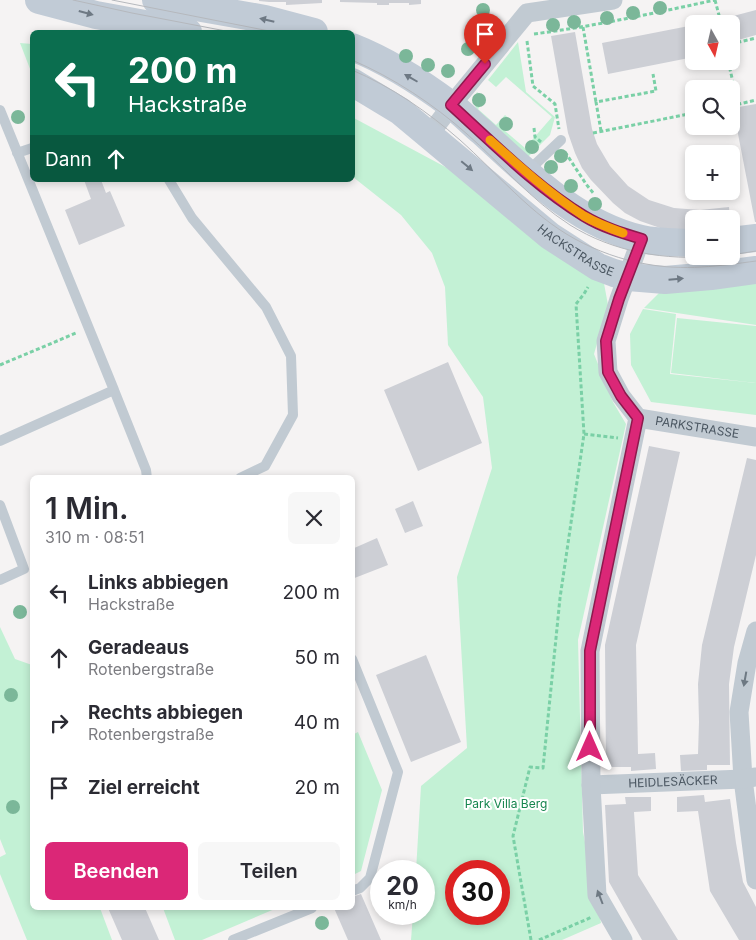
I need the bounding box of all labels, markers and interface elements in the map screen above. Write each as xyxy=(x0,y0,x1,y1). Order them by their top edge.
one-way arrow xyxy=(78,9,93,17)
pin xyxy=(464,13,506,64)
north arrow xyxy=(685,15,740,70)
map controls xyxy=(685,15,740,265)
one-way arrow xyxy=(260,16,275,24)
icon: arrive xyxy=(471,20,499,48)
text: 200 m xyxy=(128,49,237,91)
icon: left xyxy=(45,50,110,115)
one-way arrow xyxy=(403,74,418,82)
button: search xyxy=(685,80,740,135)
text: Hackstraße xyxy=(128,91,247,117)
icon: ahead xyxy=(102,145,130,173)
button: + xyxy=(685,145,740,200)
text: Dann xyxy=(45,148,92,171)
one-way arrow xyxy=(460,160,472,172)
button: − xyxy=(685,210,740,265)
street label: HACKSTRASSE xyxy=(535,221,616,279)
one-way arrow xyxy=(669,275,685,283)
street label: PARKSTRASSE xyxy=(654,413,740,441)
text: 1 Min. xyxy=(45,490,129,526)
button: close xyxy=(288,492,340,544)
text: 310 m · 08:51 xyxy=(45,527,144,547)
text: Links abbiegen xyxy=(88,571,229,594)
icon: left xyxy=(45,579,73,607)
text: 200 m xyxy=(282,581,340,604)
text: Hackstraße xyxy=(88,594,175,614)
text: Geradeaus xyxy=(88,636,189,659)
icon: ahead xyxy=(45,644,73,672)
text: 50 m xyxy=(294,646,340,669)
text: Rotenbergstraße xyxy=(88,659,214,679)
one-way arrow xyxy=(740,671,748,687)
text: Rechts abbiegen xyxy=(88,701,243,724)
icon: right xyxy=(45,709,73,737)
text: 40 m xyxy=(294,711,340,734)
position arrow xyxy=(563,720,615,772)
text: Rotenbergstraße xyxy=(88,724,214,744)
street label: HEIDLESÄCKER xyxy=(628,772,718,791)
icon: arrive xyxy=(45,774,73,802)
text: Ziel erreicht xyxy=(88,776,200,799)
text: 20 m xyxy=(294,776,340,799)
park label: Park Villa Berg xyxy=(465,796,547,811)
button: Beenden xyxy=(45,842,188,900)
button: Teilen xyxy=(198,842,340,900)
speed limit sign: 30 xyxy=(445,860,510,925)
text: 20 xyxy=(386,871,419,901)
one-way arrow xyxy=(596,889,604,904)
text: km/h xyxy=(388,897,417,912)

